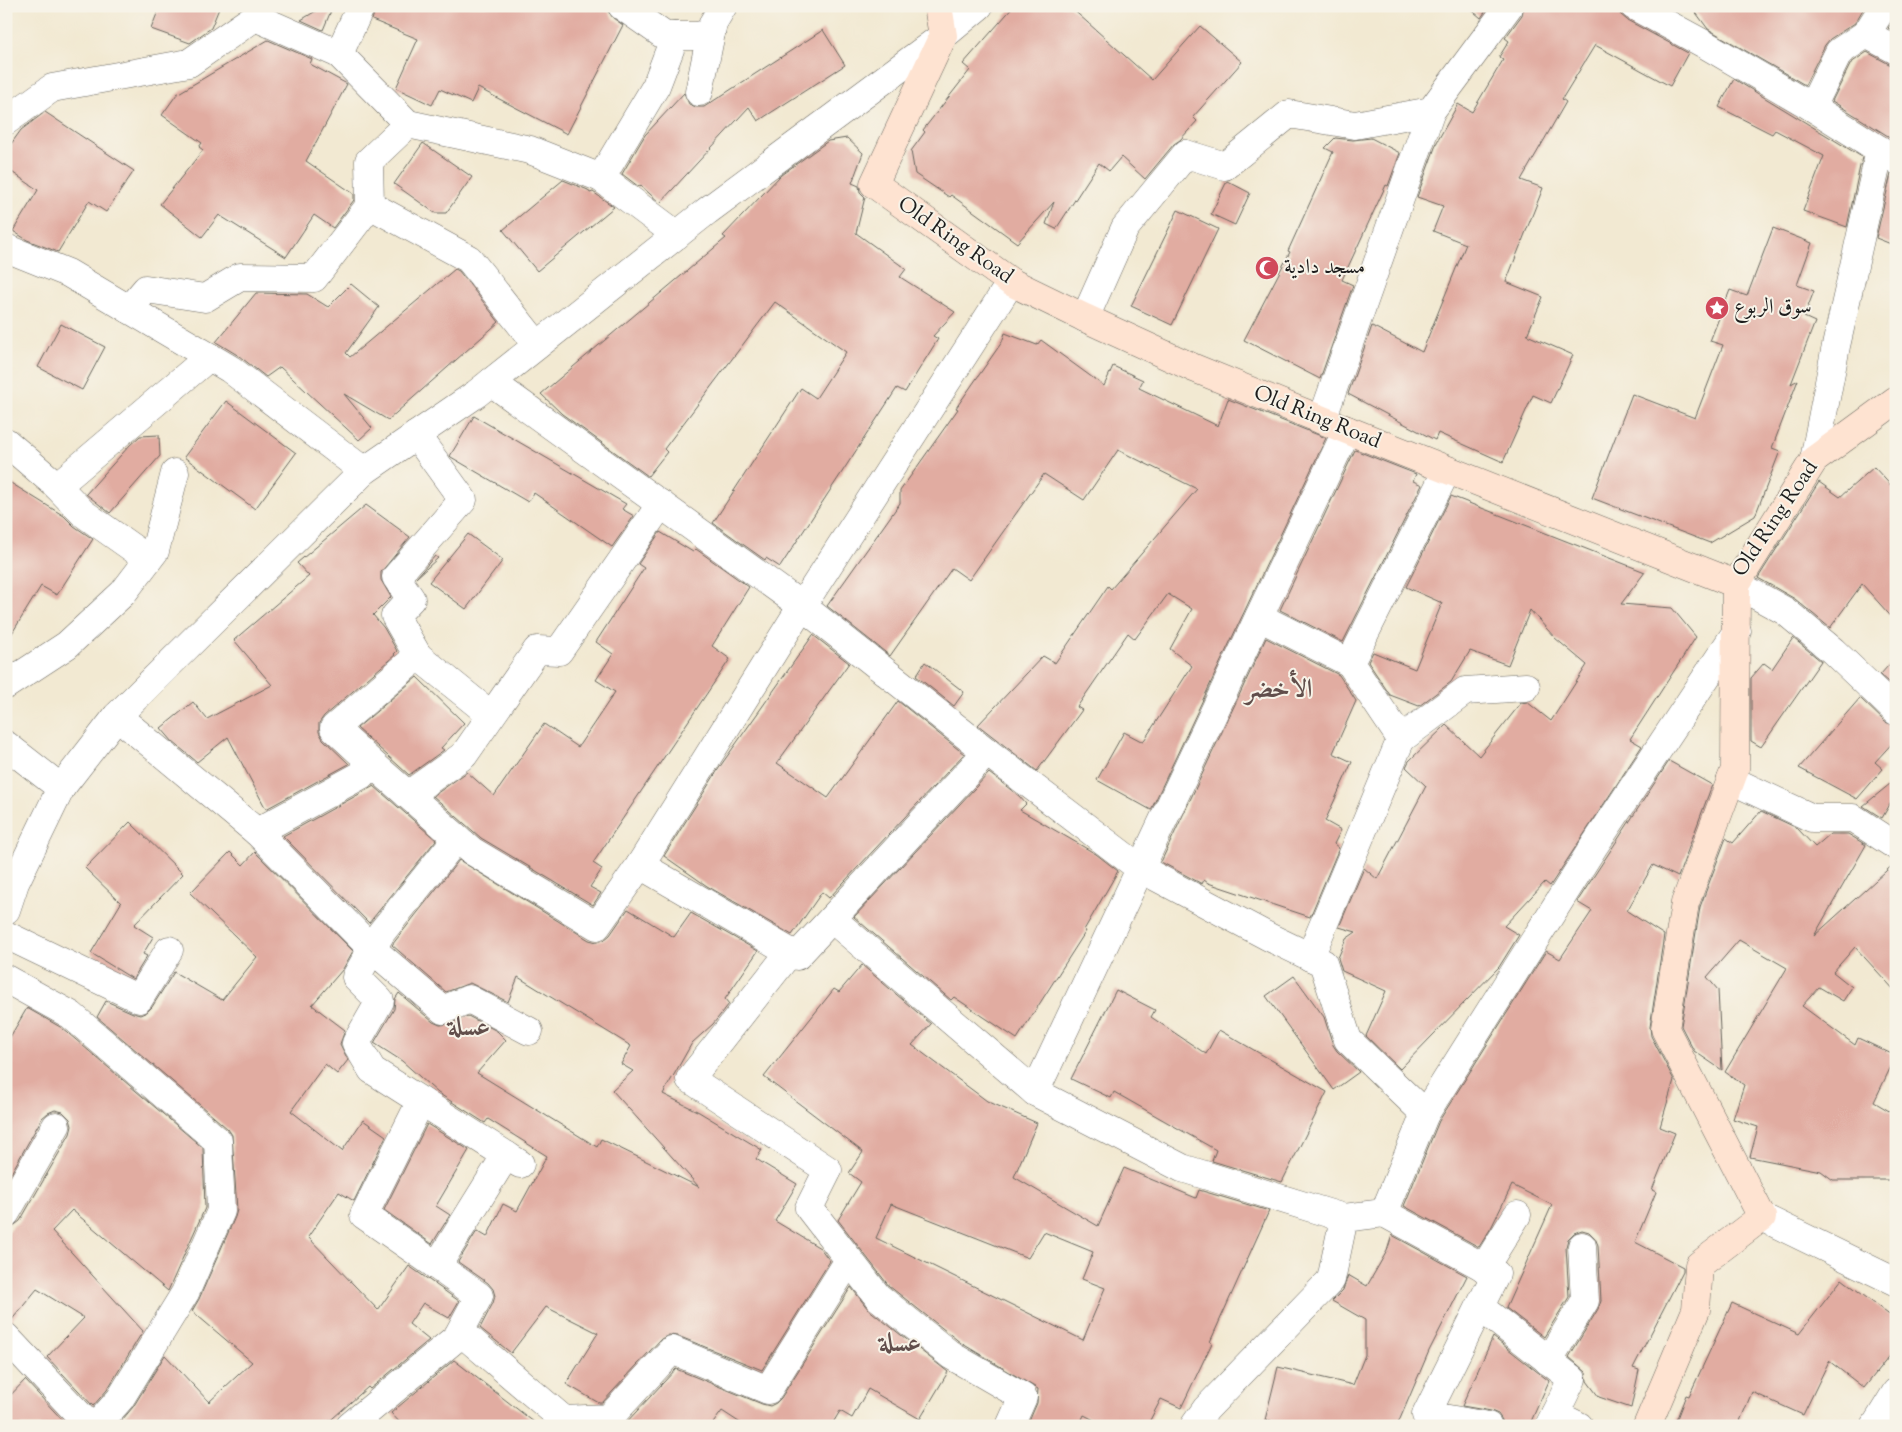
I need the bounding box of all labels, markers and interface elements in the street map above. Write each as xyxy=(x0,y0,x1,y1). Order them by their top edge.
street label: Old Ring Road xyxy=(891,190,1019,292)
place label: مسجد دادية xyxy=(1284,253,1365,283)
mosque icon: مسجد دادية xyxy=(1254,255,1280,281)
place label: سوق الربوع xyxy=(1734,293,1812,324)
place icon: سوق الربوع xyxy=(1704,295,1730,321)
street label: Old Ring Road xyxy=(1249,379,1385,457)
street label: Old Ring Road xyxy=(1726,455,1826,583)
district label: الأخضر xyxy=(1242,669,1313,709)
district label: عسلة xyxy=(446,1010,490,1047)
district label: عسلة xyxy=(877,1326,921,1363)

